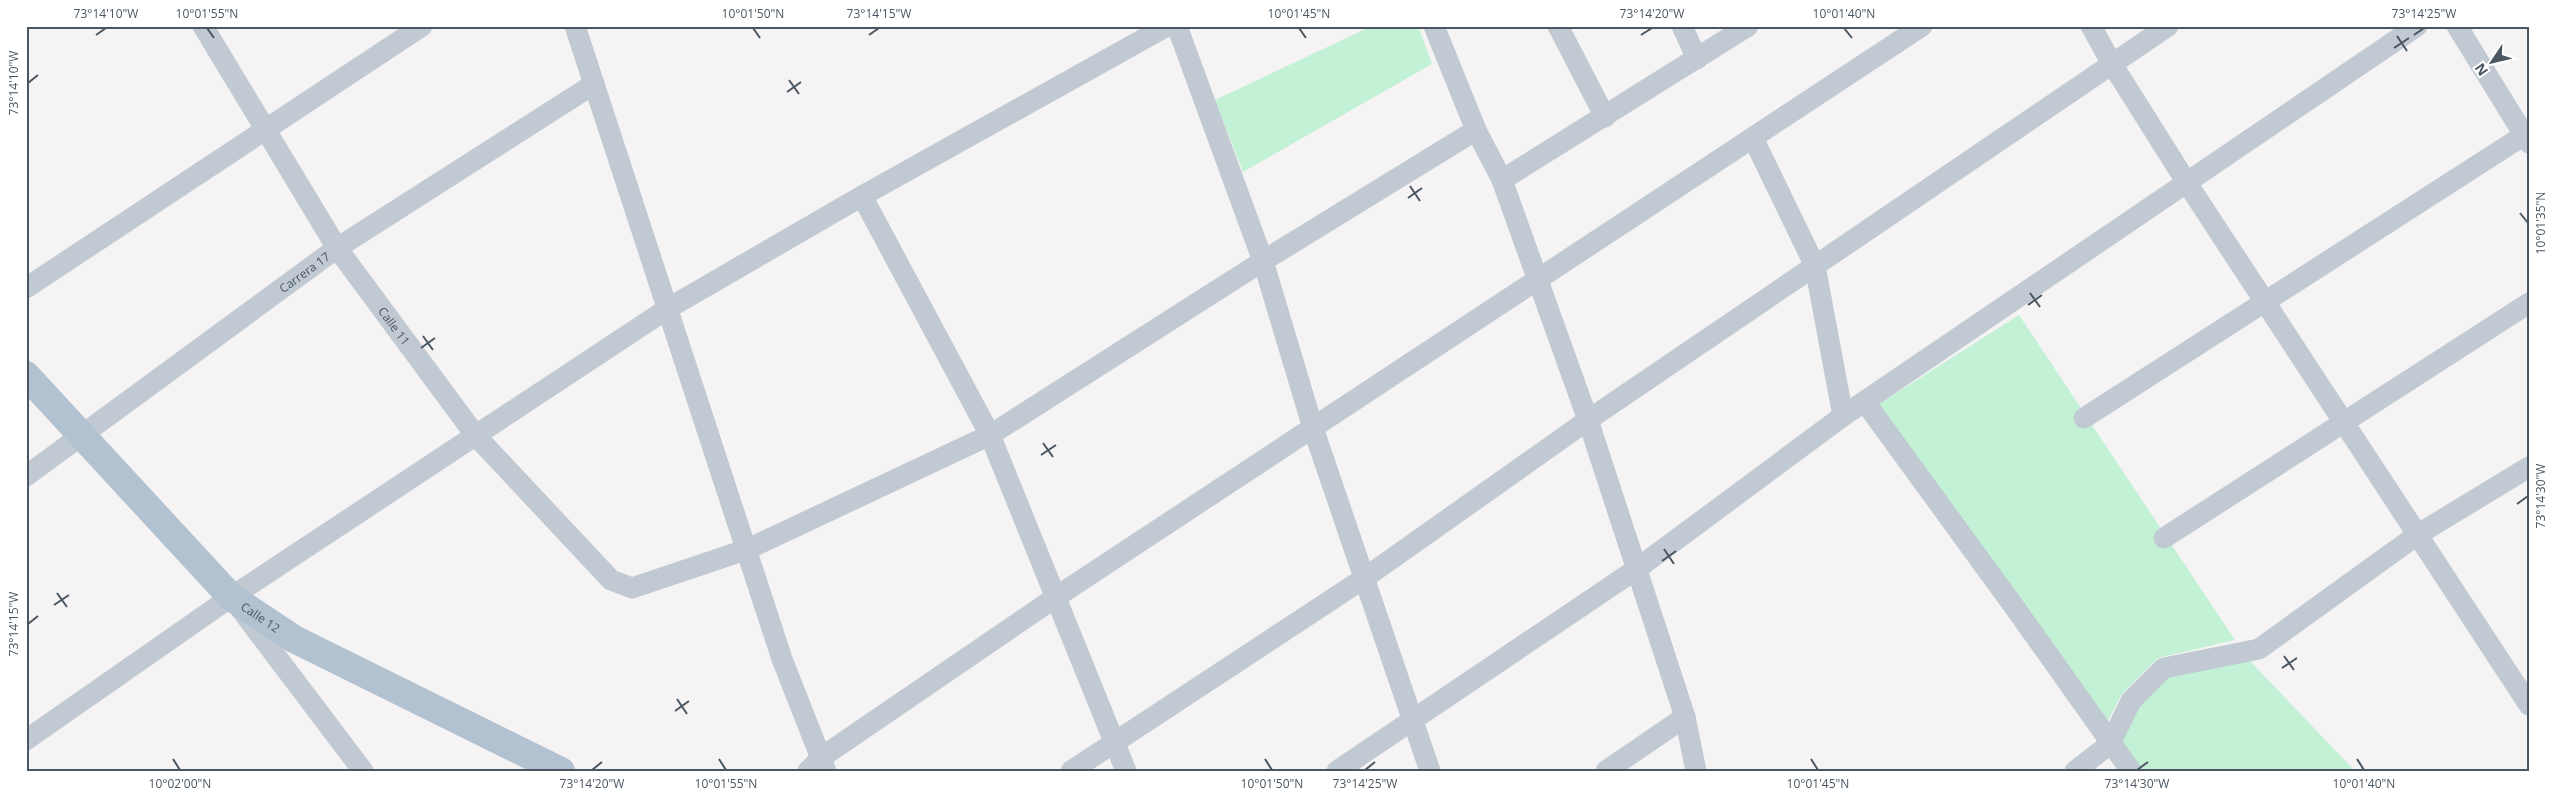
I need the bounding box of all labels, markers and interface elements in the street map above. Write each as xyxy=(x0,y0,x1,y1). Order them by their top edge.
text: 73°14'10"W xyxy=(74,5,138,22)
text: 10°01'55"N xyxy=(176,5,238,22)
text: 10°01'50"N xyxy=(722,5,784,22)
text: 73°14'15"W xyxy=(847,5,911,22)
text: 10°01'45"N xyxy=(1268,5,1330,22)
text: 73°14'20"W xyxy=(1620,5,1684,22)
text: 10°01'40"N xyxy=(1813,5,1875,22)
text: 73°14'25"W xyxy=(2392,5,2456,22)
north arrow xyxy=(2468,38,2518,88)
text: 73°14'10"W xyxy=(5,51,22,115)
text: N xyxy=(2470,60,2492,80)
text: 10°01'35"N xyxy=(2532,192,2549,254)
street label: Carrera 17 xyxy=(275,248,333,296)
street label: Calle 11 xyxy=(375,303,414,348)
text: 73°14'30"W xyxy=(2532,464,2549,528)
text: 73°14'15"W xyxy=(5,592,22,656)
street label: Calle 12 xyxy=(238,598,284,636)
text: 10°02'00"N xyxy=(149,775,211,792)
text: 73°14'20"W xyxy=(560,775,624,792)
text: 10°01'55"N xyxy=(695,775,757,792)
text: 10°01'50"N xyxy=(1241,775,1303,792)
text: 73°14'25"W xyxy=(1333,775,1397,792)
text: 10°01'45"N xyxy=(1787,775,1849,792)
text: 73°14'30"W xyxy=(2105,775,2169,792)
text: 10°01'40"N xyxy=(2333,775,2395,792)

